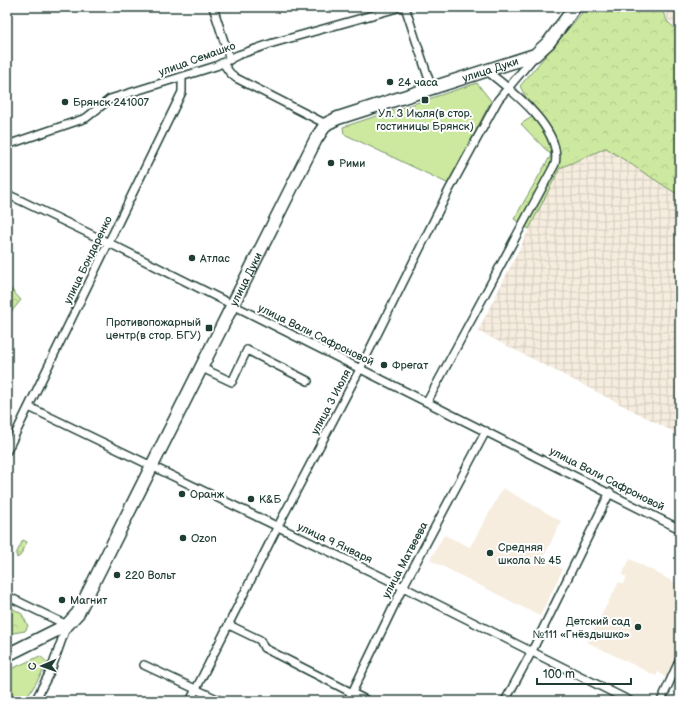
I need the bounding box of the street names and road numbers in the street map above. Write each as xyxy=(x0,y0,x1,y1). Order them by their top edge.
street label: улица Семашко xyxy=(157,39,237,79)
street label: улица Дуки xyxy=(460,54,520,84)
street label: улица Бондаренко xyxy=(61,214,115,306)
street label: улица Дуки xyxy=(227,250,265,308)
street label: улица Вали Сафроновой xyxy=(256,301,376,369)
street label: улица 3 Июля xyxy=(308,367,354,437)
street label: улица Вали Сафроновой xyxy=(547,444,667,514)
street label: улица Матвеева xyxy=(379,519,431,600)
street label: улица 9 Января xyxy=(295,520,375,566)

